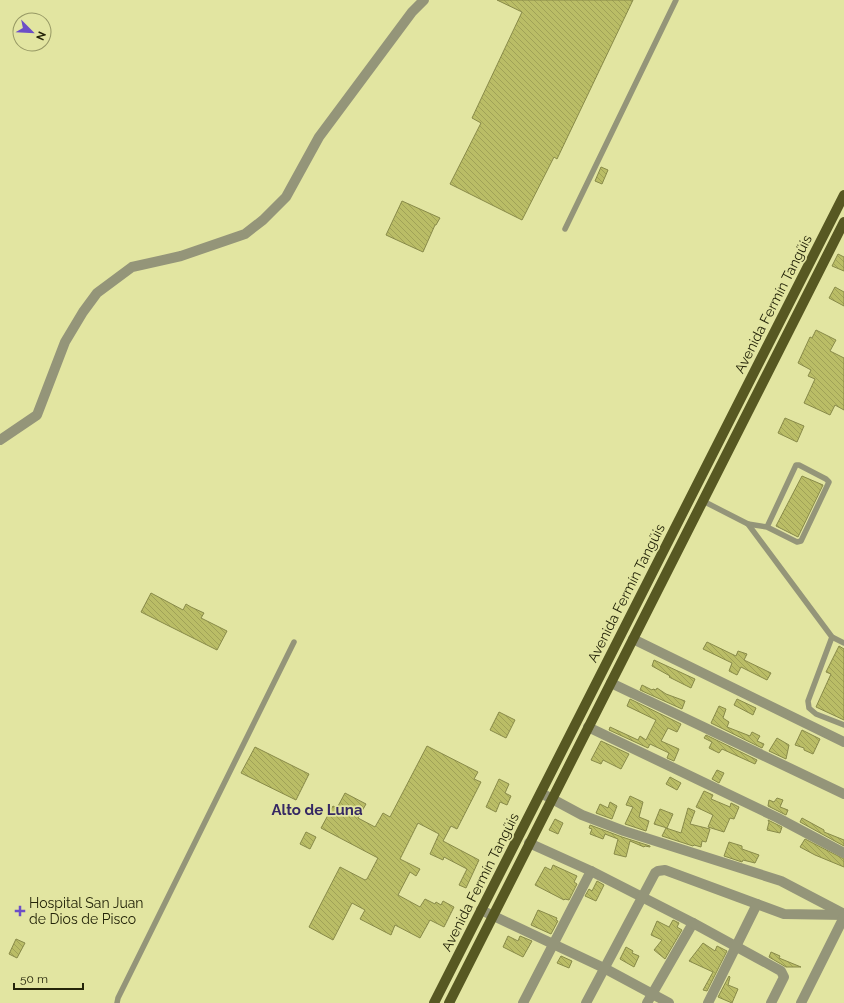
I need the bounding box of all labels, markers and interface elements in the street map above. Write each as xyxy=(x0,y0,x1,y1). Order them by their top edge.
north arrow xyxy=(12,12,52,52)
text: N xyxy=(33,29,48,42)
street label: Avenida Fermín Tangüis xyxy=(731,232,815,376)
street label: Avenida Fermín Tangüis xyxy=(584,521,668,665)
district label: Alto de Luna xyxy=(271,801,363,819)
street label: Avenida Fermín Tangüis xyxy=(438,810,522,954)
place label: Hospital San Juan de Dios de Pisco xyxy=(29,895,144,927)
marker: Hospital San Juan de Dios de Pisco xyxy=(14,905,26,917)
scale bar xyxy=(14,965,83,991)
text: 50 m xyxy=(20,972,48,986)

